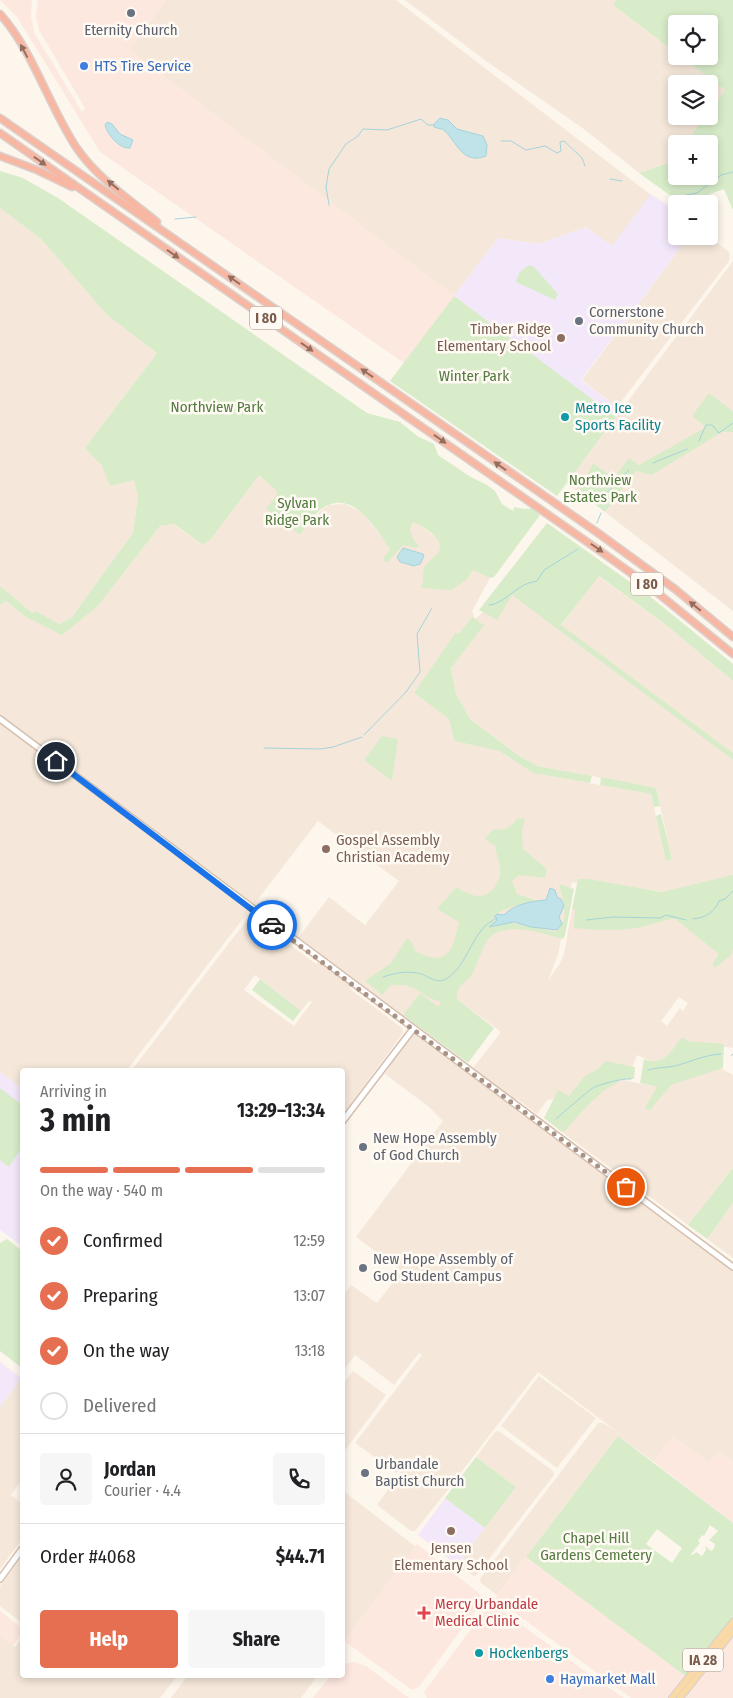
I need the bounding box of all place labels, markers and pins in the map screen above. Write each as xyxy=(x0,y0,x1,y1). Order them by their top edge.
marker: Eternity Church xyxy=(125,7,137,19)
place label: Eternity Church xyxy=(84,21,178,39)
place label: HTS Tire Service xyxy=(94,57,191,75)
marker: HTS Tire Service xyxy=(78,60,90,72)
place label: Cornerstone Community Church xyxy=(589,303,704,338)
marker: Cornerstone Community Church xyxy=(573,315,585,327)
place label: Timber Ridge Elementary School xyxy=(437,320,551,355)
marker: Timber Ridge Elementary School xyxy=(555,332,567,344)
place label: Metro Ice Sports Facility xyxy=(575,399,661,434)
marker: Metro Ice Sports Facility xyxy=(559,411,571,423)
pin xyxy=(35,740,77,782)
place label: Gospel Assembly Christian Academy xyxy=(336,831,450,866)
marker: Gospel Assembly Christian Academy xyxy=(320,843,332,855)
place label: New Hope Assembly of God Church xyxy=(373,1129,497,1164)
marker: New Hope Assembly of God Church xyxy=(357,1141,369,1153)
pin xyxy=(605,1166,647,1208)
place label: New Hope Assembly of God Student Campus xyxy=(373,1250,514,1285)
marker: New Hope Assembly of God Student Campus xyxy=(357,1262,369,1274)
place label: Urbandale Baptist Church xyxy=(375,1455,464,1490)
marker: Urbandale Baptist Church xyxy=(359,1467,371,1479)
marker: Jensen Elementary School xyxy=(445,1525,457,1537)
place label: Jensen Elementary School xyxy=(394,1539,508,1574)
place label: Mercy Urbandale Medical Clinic xyxy=(435,1595,538,1630)
marker: Mercy Urbandale Medical Clinic xyxy=(417,1606,431,1620)
place label: Hockenbergs xyxy=(489,1644,568,1662)
marker: Hockenbergs xyxy=(473,1647,485,1659)
place label: Haymarket Mall xyxy=(560,1670,656,1688)
marker: Haymarket Mall xyxy=(544,1673,556,1685)

